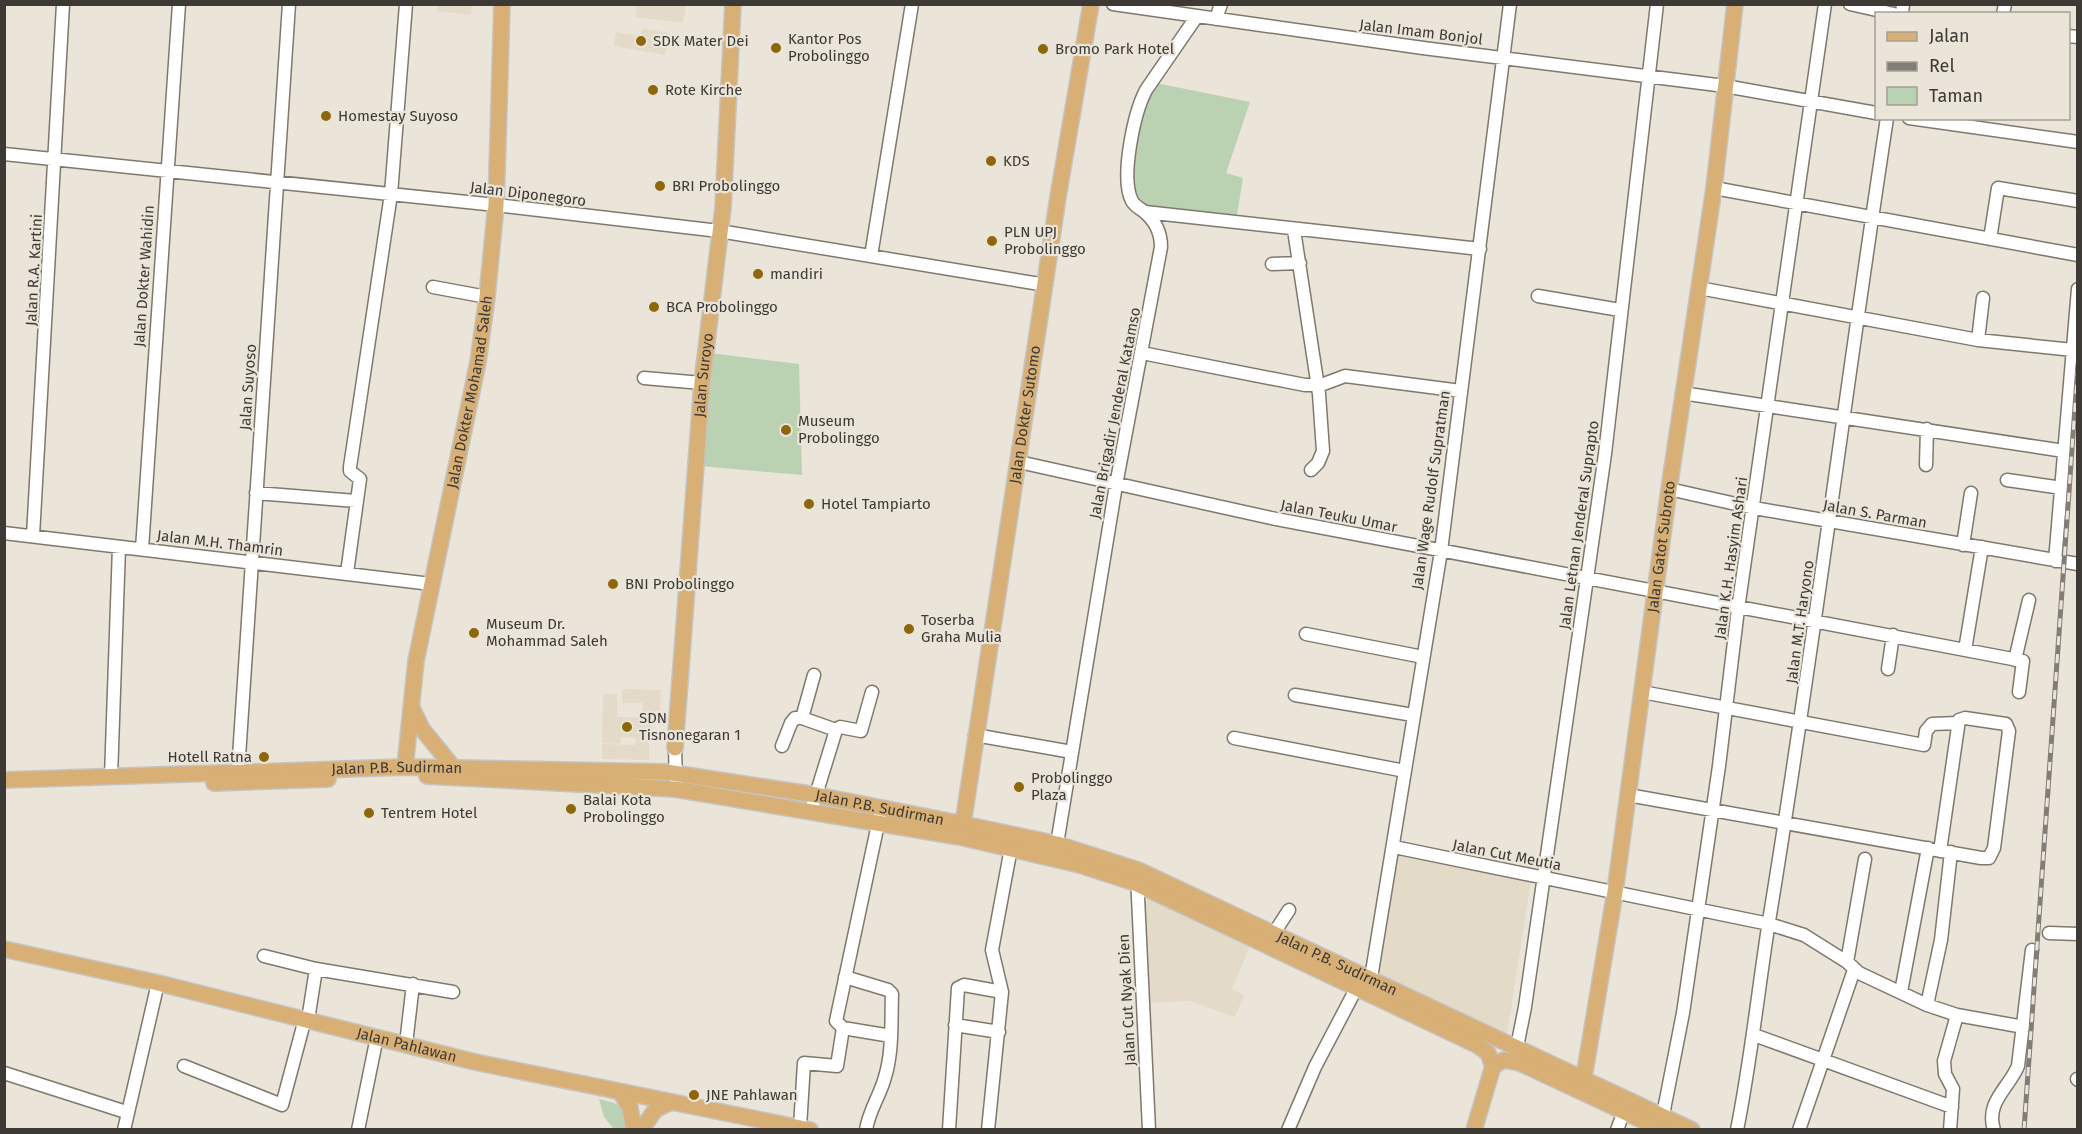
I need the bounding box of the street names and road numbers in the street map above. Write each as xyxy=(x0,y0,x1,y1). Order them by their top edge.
street label: Jalan Imam Bonjol xyxy=(1358,16,1484,49)
street label: Jalan Diponegoro xyxy=(469,178,587,210)
street label: Jalan Dokter Wahidin xyxy=(130,204,158,348)
street label: Jalan R.A. Kartini xyxy=(22,214,46,326)
street label: Jalan Dokter Mohamad Saleh xyxy=(443,294,496,490)
street label: Jalan Brigadir Jenderal Katamso xyxy=(1086,306,1144,520)
street label: Jalan Suroyo xyxy=(690,332,717,418)
street label: Jalan Suyoso xyxy=(236,343,260,431)
street label: Jalan Dokter Sutomo xyxy=(1006,344,1044,485)
street label: Jalan Wage Rudolf Supratman xyxy=(1408,389,1454,591)
street label: Jalan Letnan Jenderal Suprapto xyxy=(1555,419,1603,631)
street label: Jalan K.H. Hasyim Ashari xyxy=(1711,476,1751,640)
street label: Jalan Gatot Subroto xyxy=(1644,480,1679,614)
street label: Jalan Teuku Umar xyxy=(1279,496,1399,536)
street label: Jalan S. Parman xyxy=(1822,496,1928,532)
street label: Jalan M.H. Thamrin xyxy=(156,526,284,560)
street label: Jalan M.T. Haryono xyxy=(1782,559,1818,685)
street label: Jalan P.B. Sudirman xyxy=(331,758,462,778)
street label: Jalan P.B. Sudirman xyxy=(814,786,946,829)
street label: Jalan Cut Meutia xyxy=(1451,836,1563,874)
street label: Jalan P.B. Sudirman xyxy=(1274,928,1400,999)
street label: Jalan Cut Nyak Dien xyxy=(1115,934,1139,1066)
street label: Jalan Pahlawan xyxy=(355,1024,459,1066)

